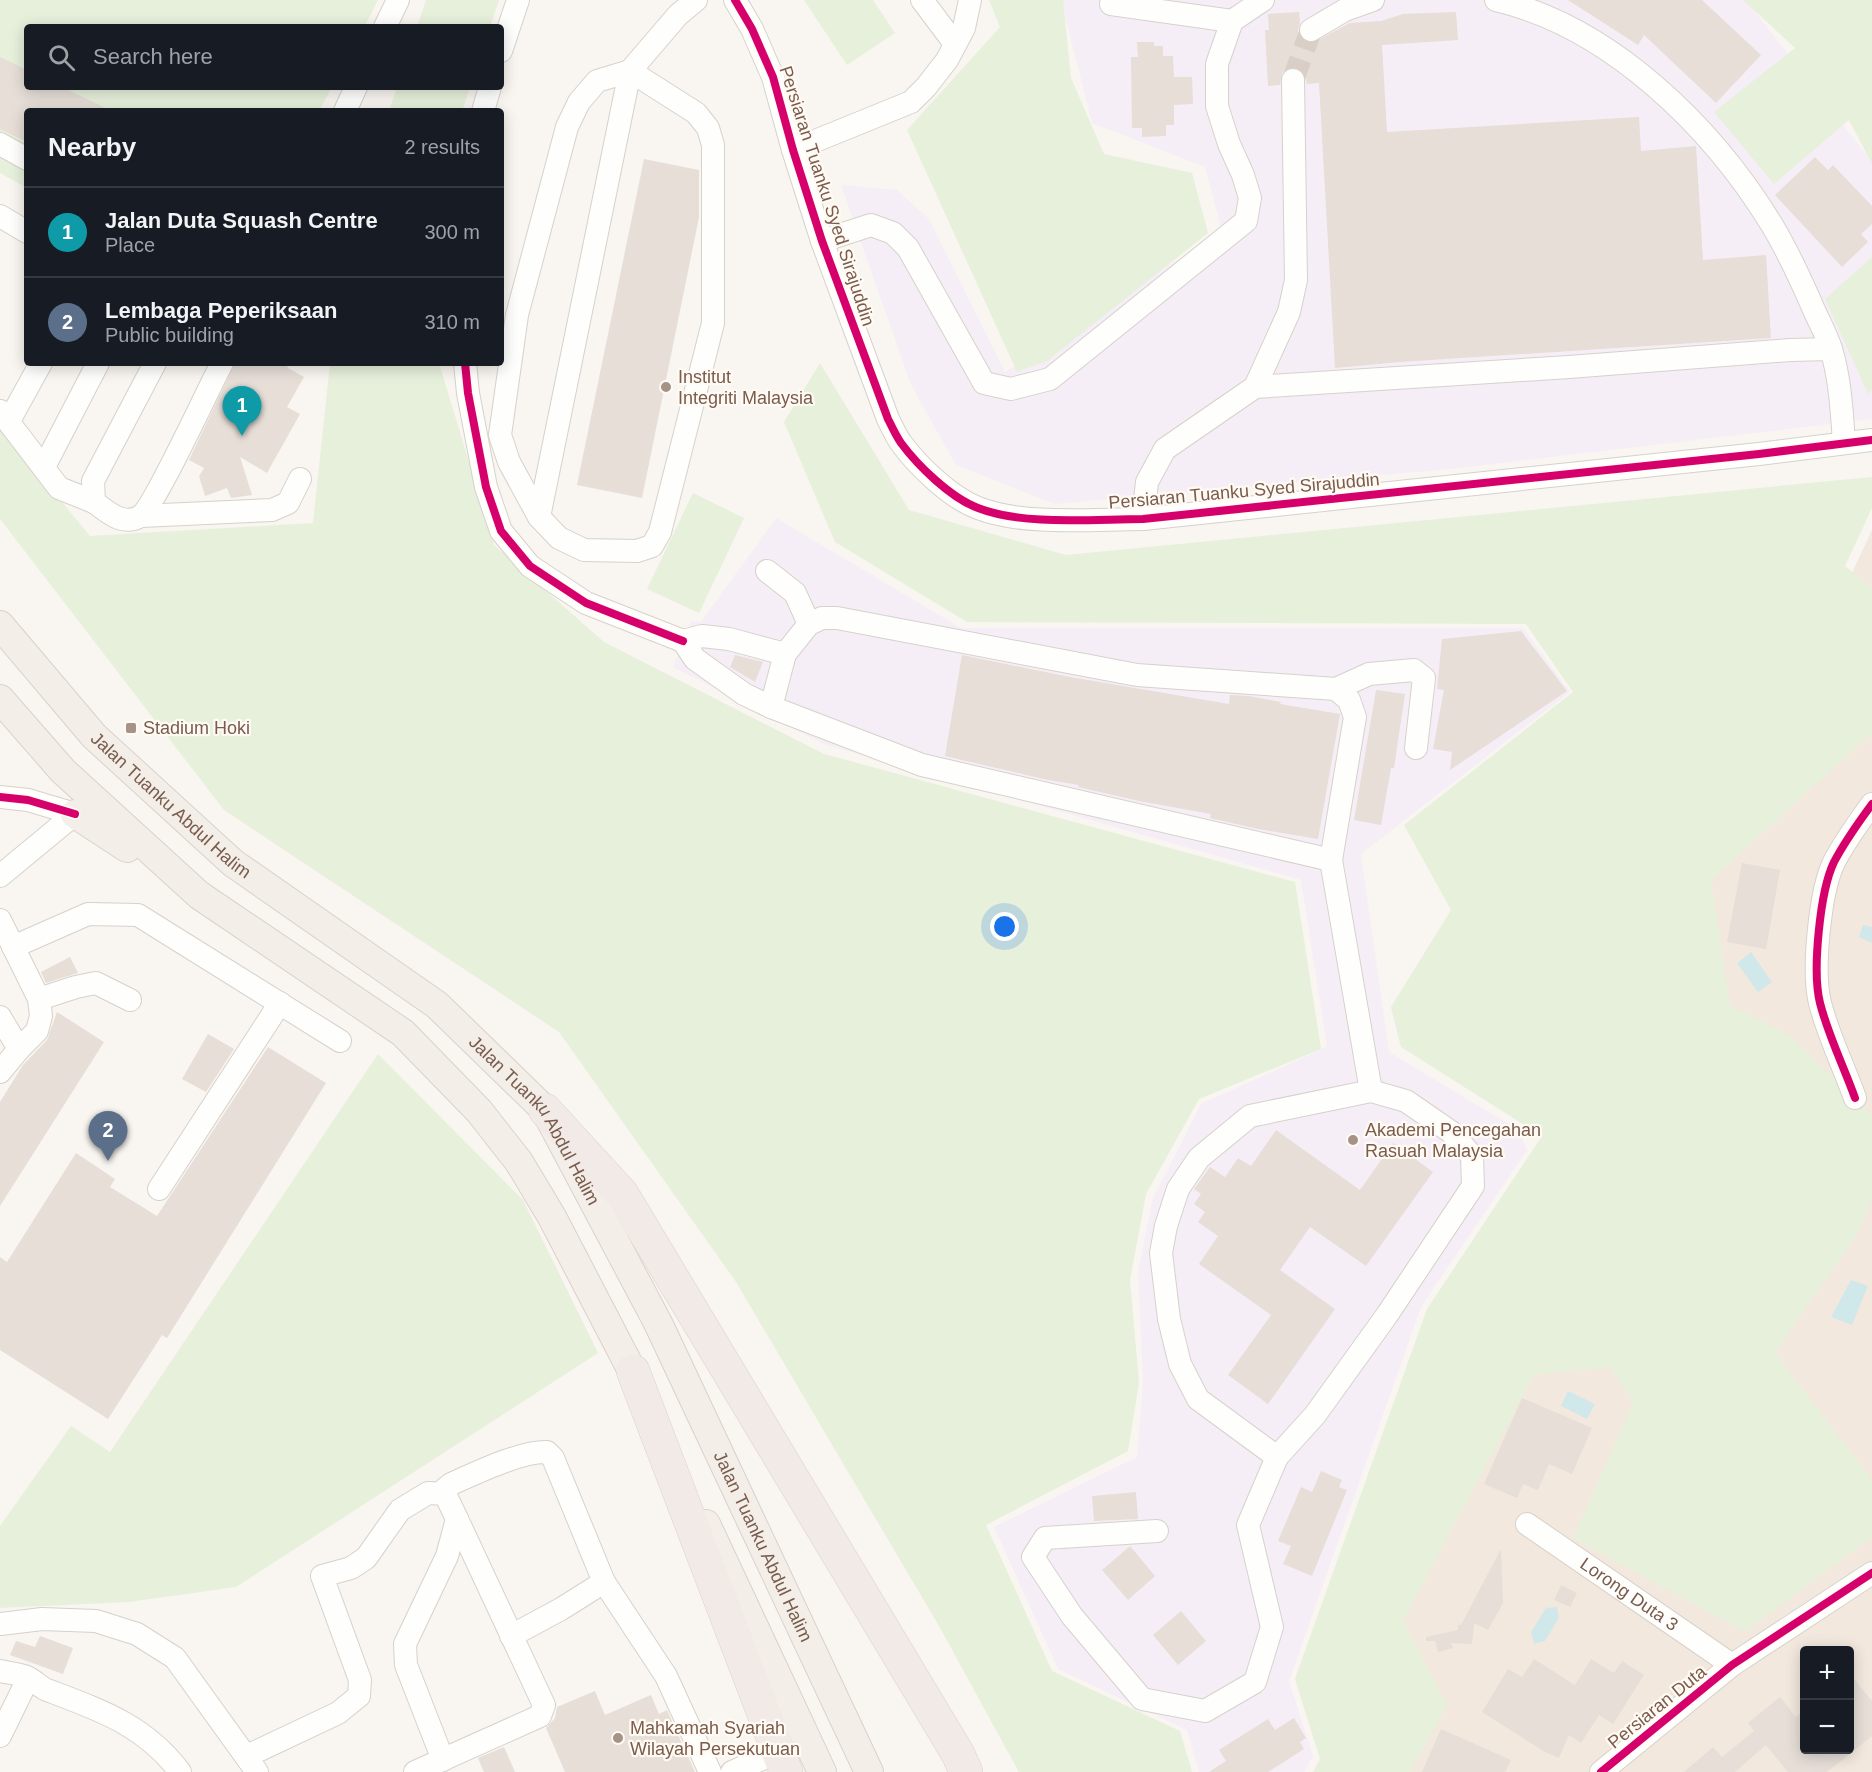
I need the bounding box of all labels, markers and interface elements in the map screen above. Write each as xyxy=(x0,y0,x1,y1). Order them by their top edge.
search box xyxy=(24,24,504,90)
icon: search xyxy=(45,41,78,74)
text: Search here xyxy=(93,44,213,69)
street label: Persiaran Tuanku Syed Sirajuddin xyxy=(775,63,879,329)
text: Nearby xyxy=(48,132,136,162)
text: 2 results xyxy=(404,136,480,158)
text: Jalan Duta Squash Centre xyxy=(105,208,378,233)
text: 1 xyxy=(62,221,73,243)
text: 300 m xyxy=(424,221,480,243)
text: Place xyxy=(105,234,155,256)
text: Lembaga Peperiksaan xyxy=(105,298,337,323)
text: 2 xyxy=(62,311,73,333)
text: 310 m xyxy=(424,311,480,333)
text: Public building xyxy=(105,324,234,346)
place label: Institut Integriti Malaysia xyxy=(678,367,814,408)
marker: Institut Integriti Malaysia xyxy=(659,380,673,394)
pin: 1 xyxy=(222,386,262,436)
street label: Persiaran Tuanku Syed Sirajuddin xyxy=(1108,469,1380,513)
place label: Stadium Hoki xyxy=(143,718,250,738)
marker: Stadium Hoki xyxy=(124,721,138,735)
street label: Jalan Tuanku Abdul Halim xyxy=(87,728,255,882)
your location xyxy=(990,912,1019,941)
street label: Jalan Tuanku Abdul Halim xyxy=(465,1032,604,1208)
pin: 2 xyxy=(88,1112,128,1161)
place label: Akademi Pencegahan Rasuah Malaysia xyxy=(1365,1120,1541,1161)
marker: Akademi Pencegahan Rasuah Malaysia xyxy=(1346,1133,1360,1147)
street label: Jalan Tuanku Abdul Halim xyxy=(710,1448,816,1645)
street label: Lorong Duta 3 xyxy=(1576,1554,1682,1635)
map controls xyxy=(1800,1646,1854,1754)
button: + xyxy=(1800,1646,1854,1700)
street label: Persiaran Duta xyxy=(1604,1661,1711,1753)
button: − xyxy=(1800,1700,1854,1754)
place label: Mahkamah Syariah Wilayah Persekutuan xyxy=(630,1718,800,1759)
marker: Mahkamah Syariah Wilayah Persekutuan xyxy=(611,1731,625,1745)

